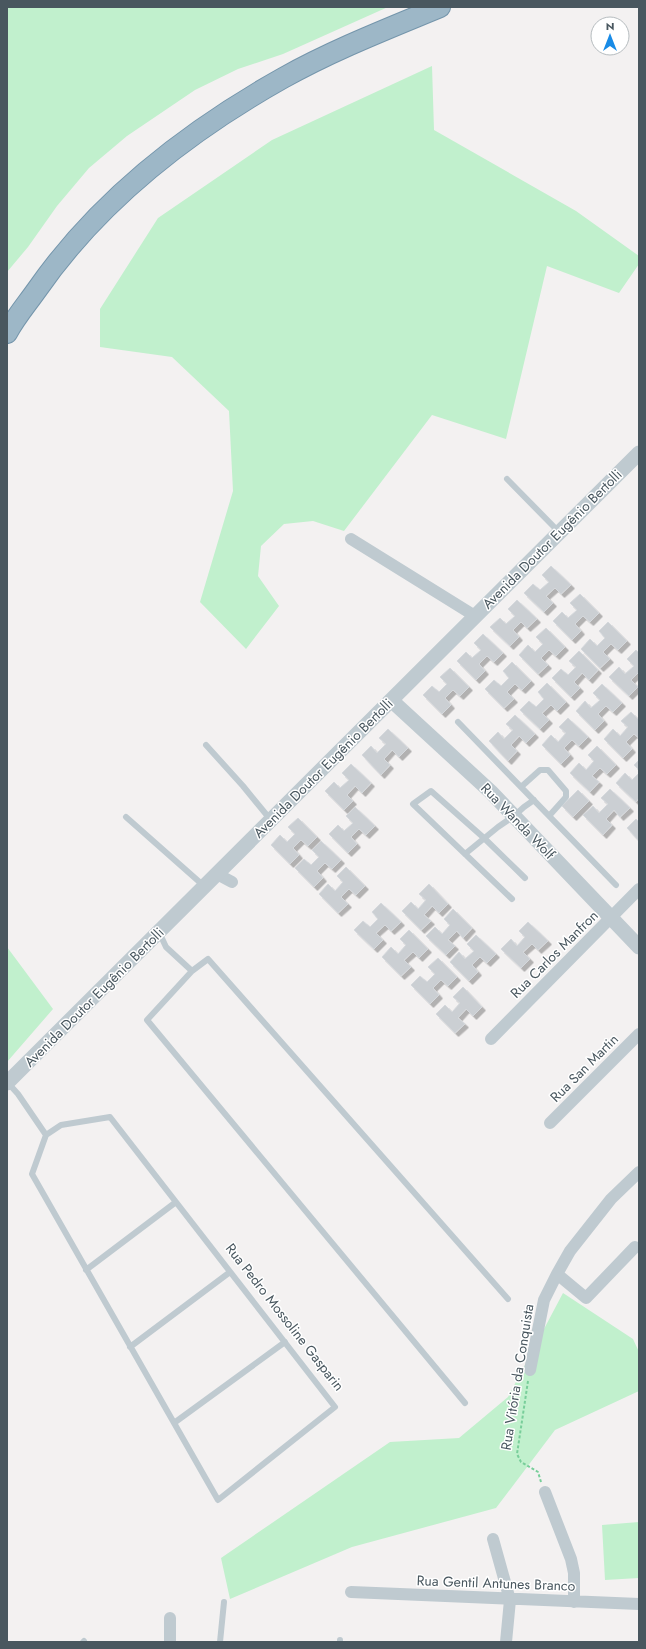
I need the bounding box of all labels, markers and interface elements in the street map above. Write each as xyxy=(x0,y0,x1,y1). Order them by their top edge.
north arrow xyxy=(590,16,630,56)
text: N xyxy=(606,18,614,34)
street label: Avenida Doutor Eugênio Bertolli xyxy=(478,465,626,613)
street label: Avenida Doutor Eugênio Bertolli xyxy=(249,694,397,842)
street label: Rua Wanda Wolf xyxy=(476,778,560,864)
street label: Rua Carlos Manfron xyxy=(506,906,602,1002)
street label: Avenida Doutor Eugênio Bertolli xyxy=(20,923,168,1071)
street label: Rua San Martin xyxy=(545,1029,623,1107)
street label: Rua Pedro Mossoline Gasparin xyxy=(221,1239,349,1395)
street label: Rua Vitória da Conquista xyxy=(496,1303,538,1451)
street label: Rua Gentil Antunes Branco xyxy=(416,1570,576,1596)

